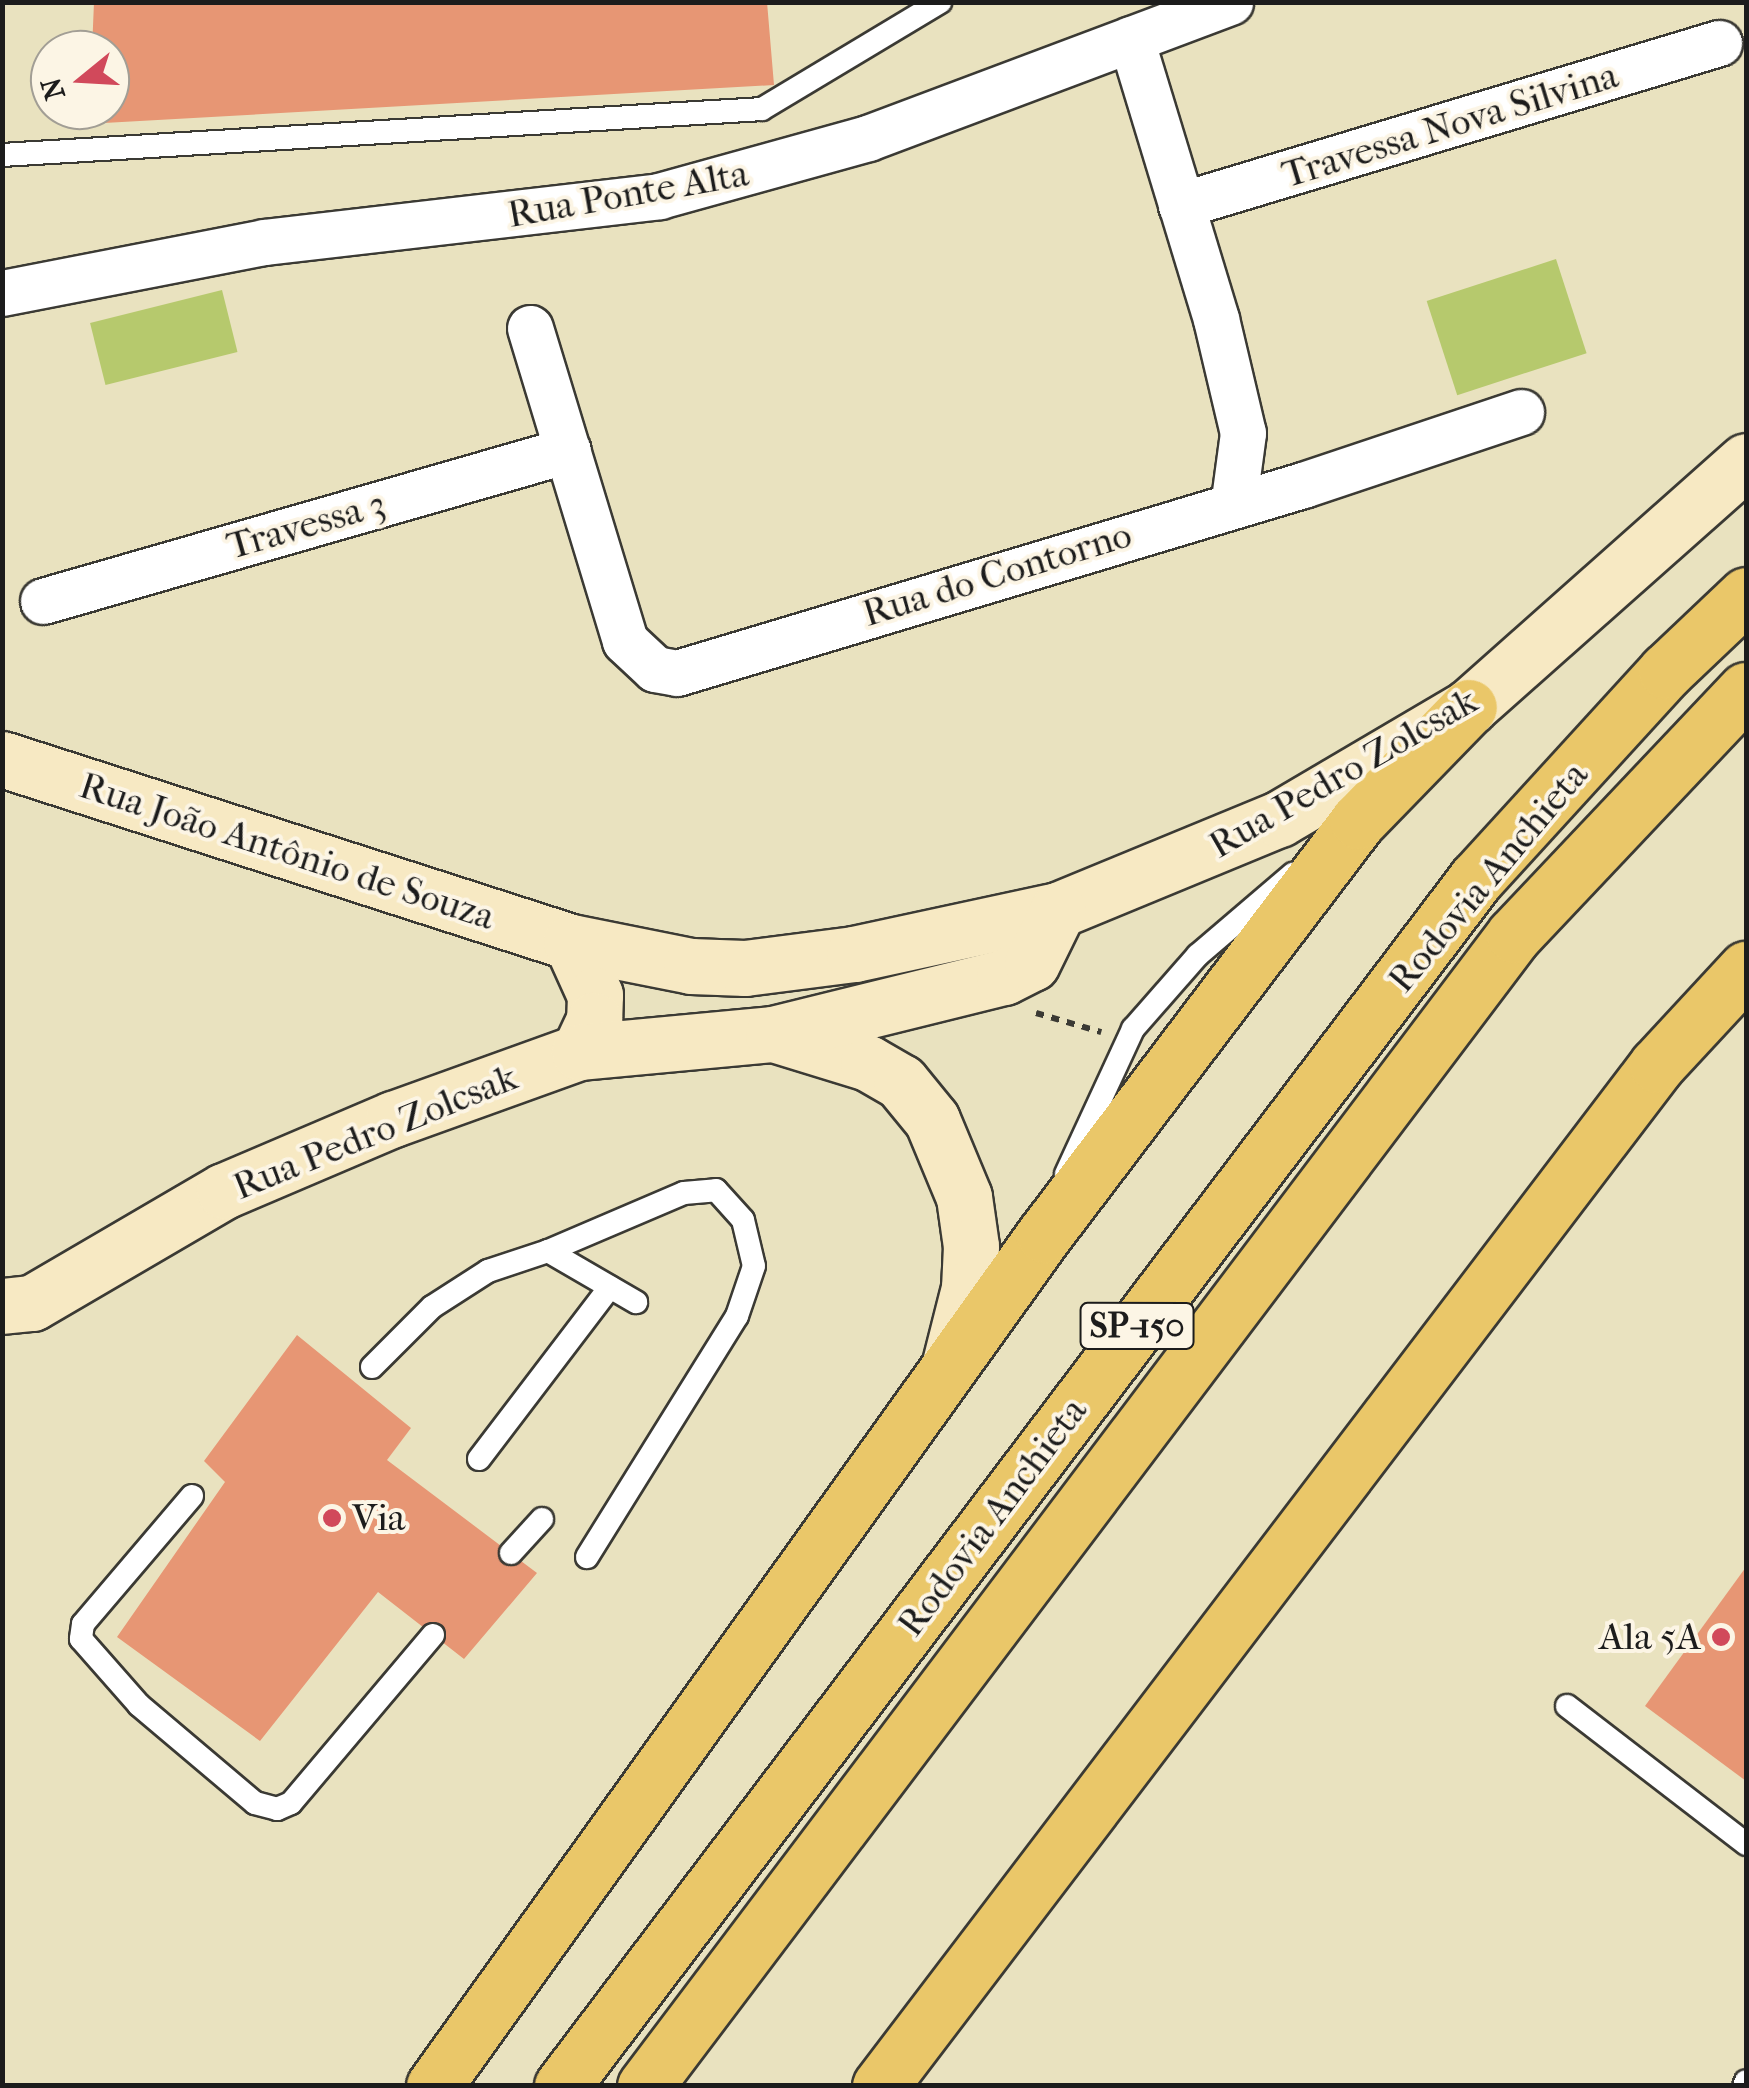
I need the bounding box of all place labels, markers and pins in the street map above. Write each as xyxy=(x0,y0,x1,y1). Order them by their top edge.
place label: Via xyxy=(352,1495,405,1541)
marker: Via xyxy=(321,1507,343,1529)
place label: Ala 5A xyxy=(1599,1614,1701,1660)
marker: Ala 5A xyxy=(1710,1626,1732,1648)

